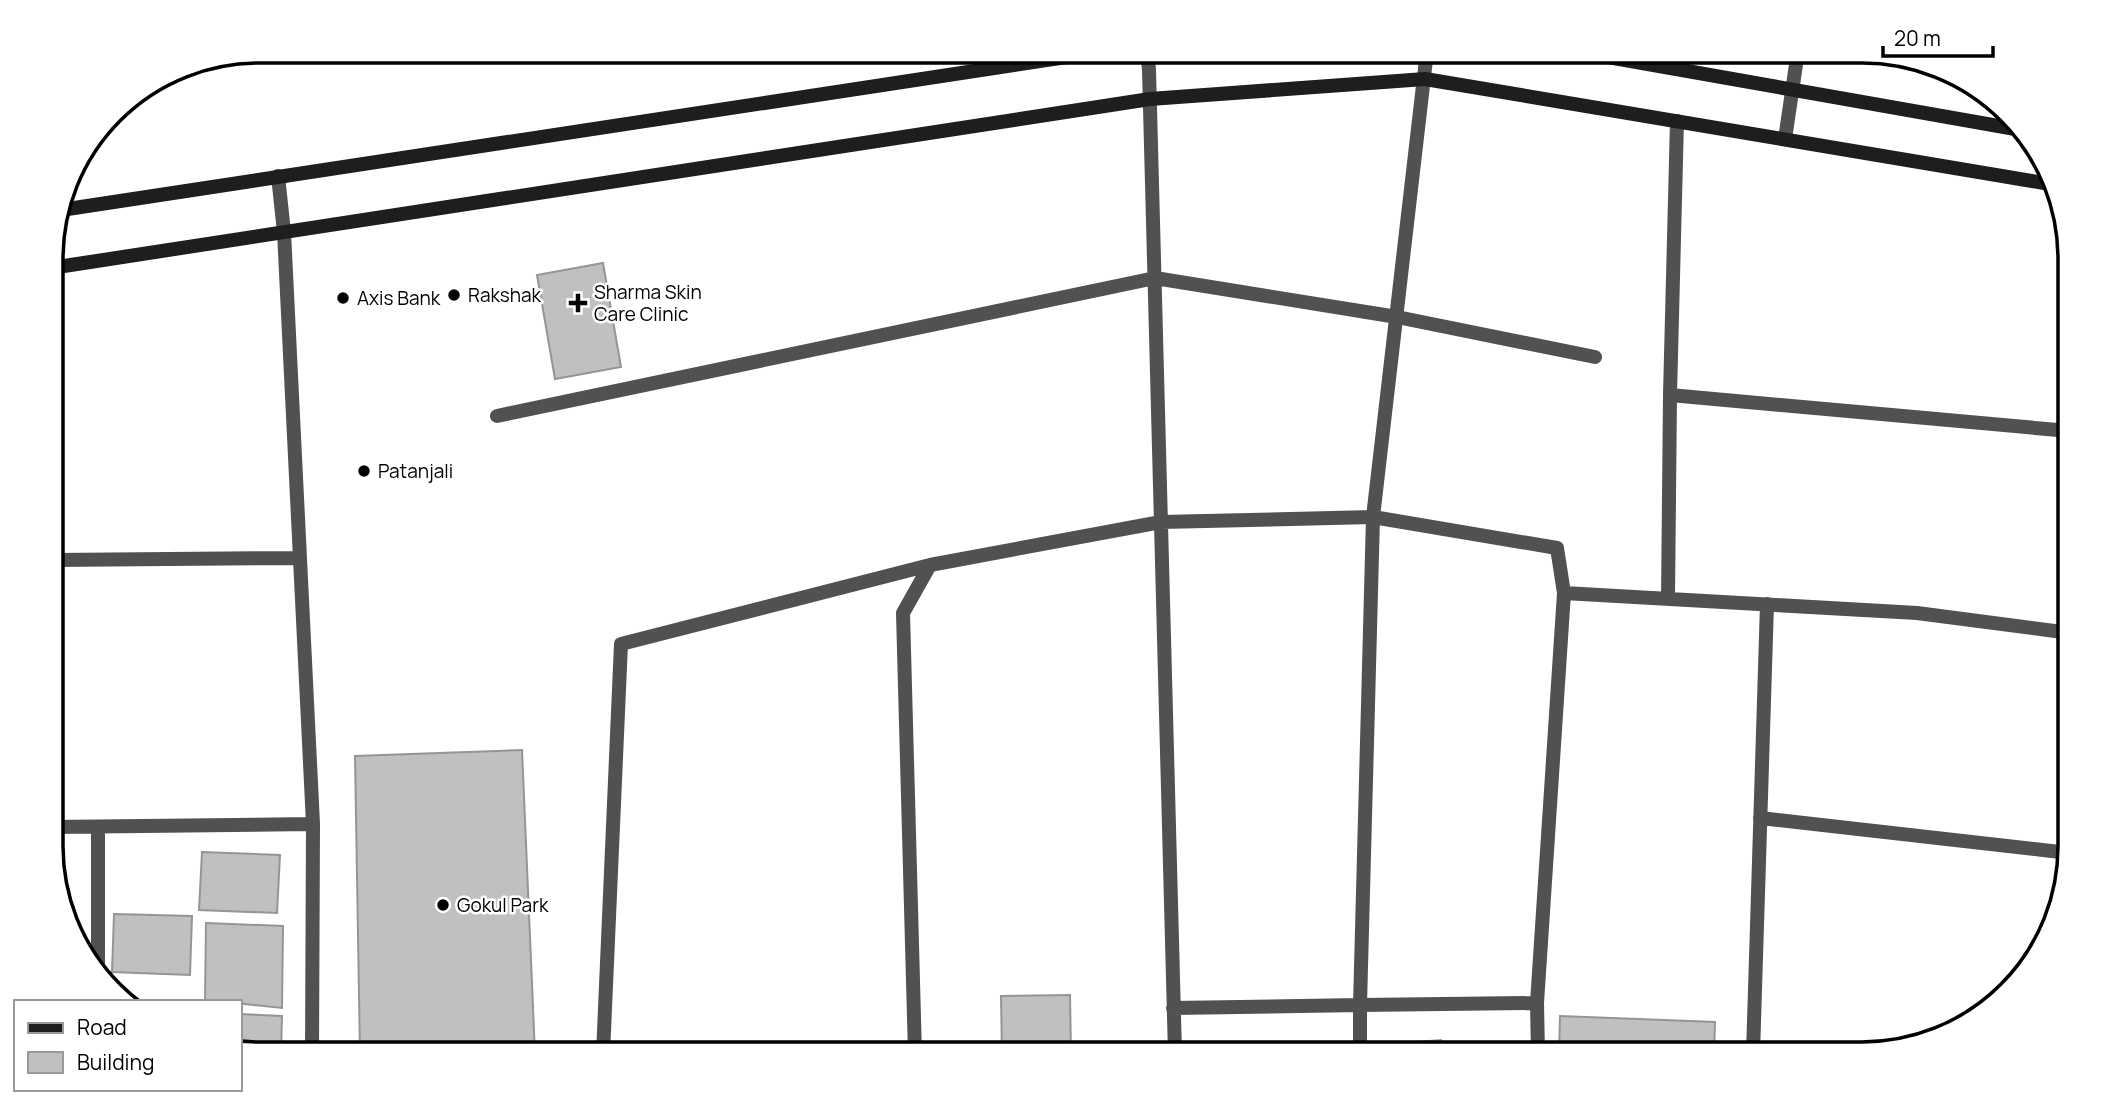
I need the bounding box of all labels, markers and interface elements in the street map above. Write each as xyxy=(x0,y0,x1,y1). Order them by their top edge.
scale bar xyxy=(1883,14,1993,58)
text: 20 m xyxy=(1894,24,1941,52)
place label: Sharma Skin Care Clinic xyxy=(594,279,702,327)
place label: Rakshak xyxy=(468,282,542,308)
place label: Axis Bank xyxy=(357,285,441,311)
marker: Rakshak xyxy=(446,287,462,303)
marker: Axis Bank xyxy=(335,290,351,306)
marker: Sharma Skin Care Clinic xyxy=(568,293,588,313)
place label: Patanjali xyxy=(378,458,453,484)
marker: Patanjali xyxy=(356,463,372,479)
place label: Gokul Park xyxy=(457,892,549,918)
marker: Gokul Park xyxy=(435,897,451,913)
legend xyxy=(14,1000,242,1091)
text: Road xyxy=(77,1013,127,1041)
text: Building xyxy=(77,1048,154,1076)

